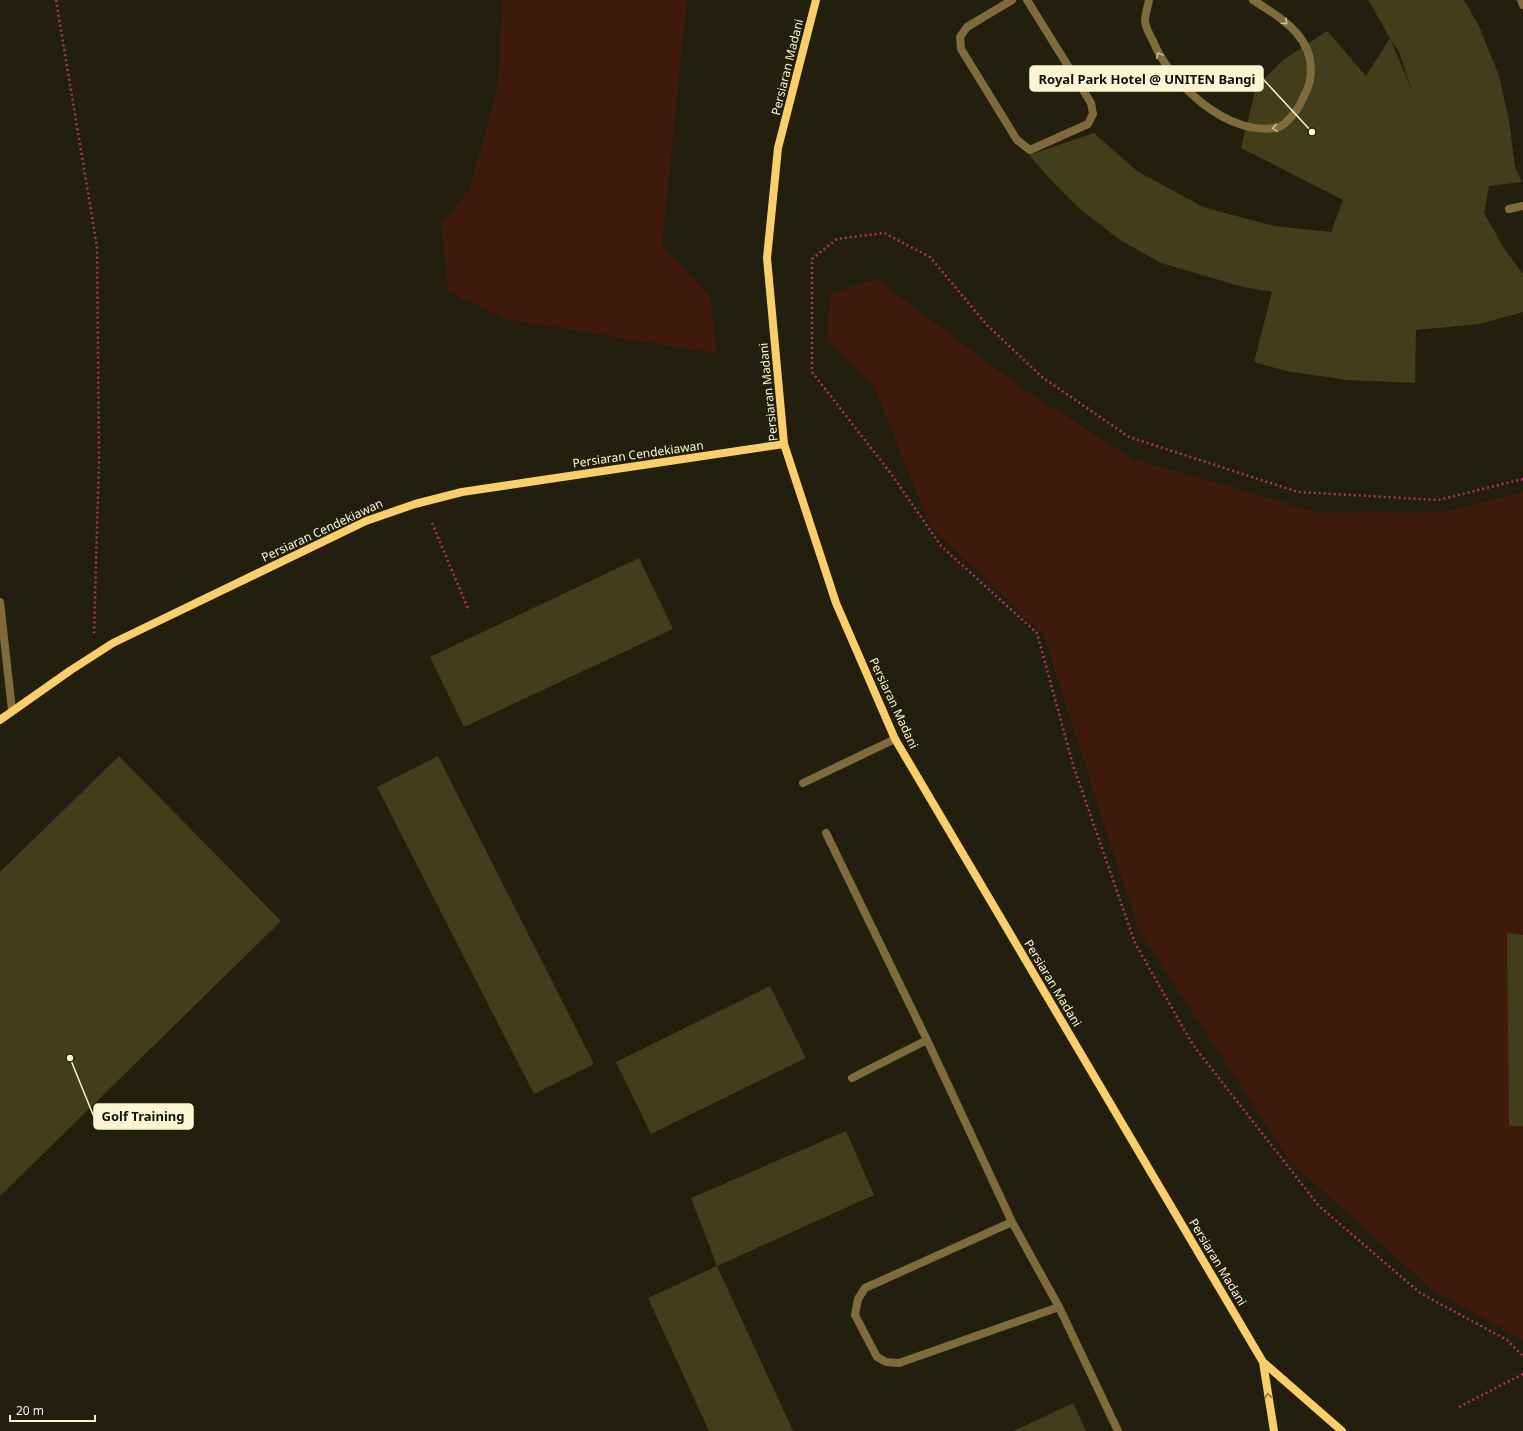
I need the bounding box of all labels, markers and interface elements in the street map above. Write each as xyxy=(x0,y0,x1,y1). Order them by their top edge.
street label: Persiaran Madani xyxy=(767,17,807,117)
one-way arrow xyxy=(1280,17,1287,24)
one-way arrow xyxy=(1157,52,1164,59)
callout: Royal Park Hotel @ UNITEN Bangi xyxy=(1030,66,1263,91)
text: Royal Park Hotel @ UNITEN Bangi xyxy=(1039,70,1256,88)
one-way arrow xyxy=(1272,123,1278,132)
street label: Persiaran Madani xyxy=(754,342,782,442)
street label: Persiaran Cendekiawan xyxy=(571,436,705,472)
street label: Persiaran Cendekiawan xyxy=(258,494,386,566)
street label: Persiaran Madani xyxy=(865,655,923,751)
street label: Persiaran Madani xyxy=(1020,936,1086,1030)
callout: Golf Training xyxy=(94,1104,193,1129)
text: Golf Training xyxy=(102,1107,184,1125)
street label: Persiaran Madani xyxy=(1185,1215,1251,1309)
one-way arrow xyxy=(1264,1393,1273,1399)
scale bar xyxy=(10,1397,95,1423)
text: 20 m xyxy=(16,1402,44,1419)

